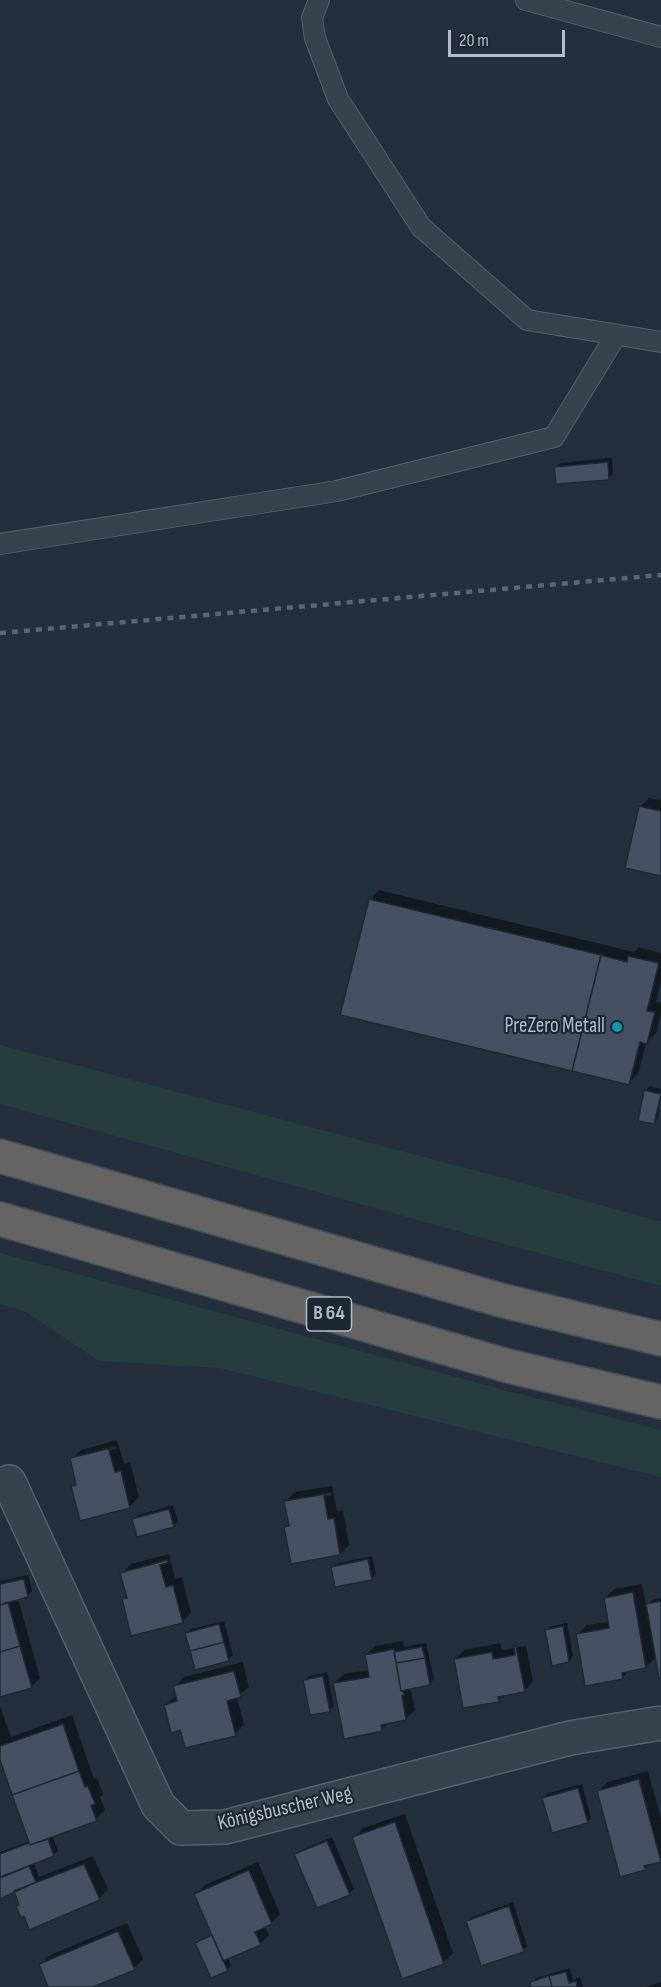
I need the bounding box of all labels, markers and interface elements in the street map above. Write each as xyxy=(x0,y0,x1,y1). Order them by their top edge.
scale bar xyxy=(451,18,568,56)
text: 20 m xyxy=(459,30,489,51)
place label: PreZero Metall xyxy=(504,1014,605,1040)
marker: PreZero Metall xyxy=(610,1020,624,1034)
road number: B 64 xyxy=(306,1297,352,1331)
street label: Königsbuscher Weg xyxy=(215,1781,355,1837)

